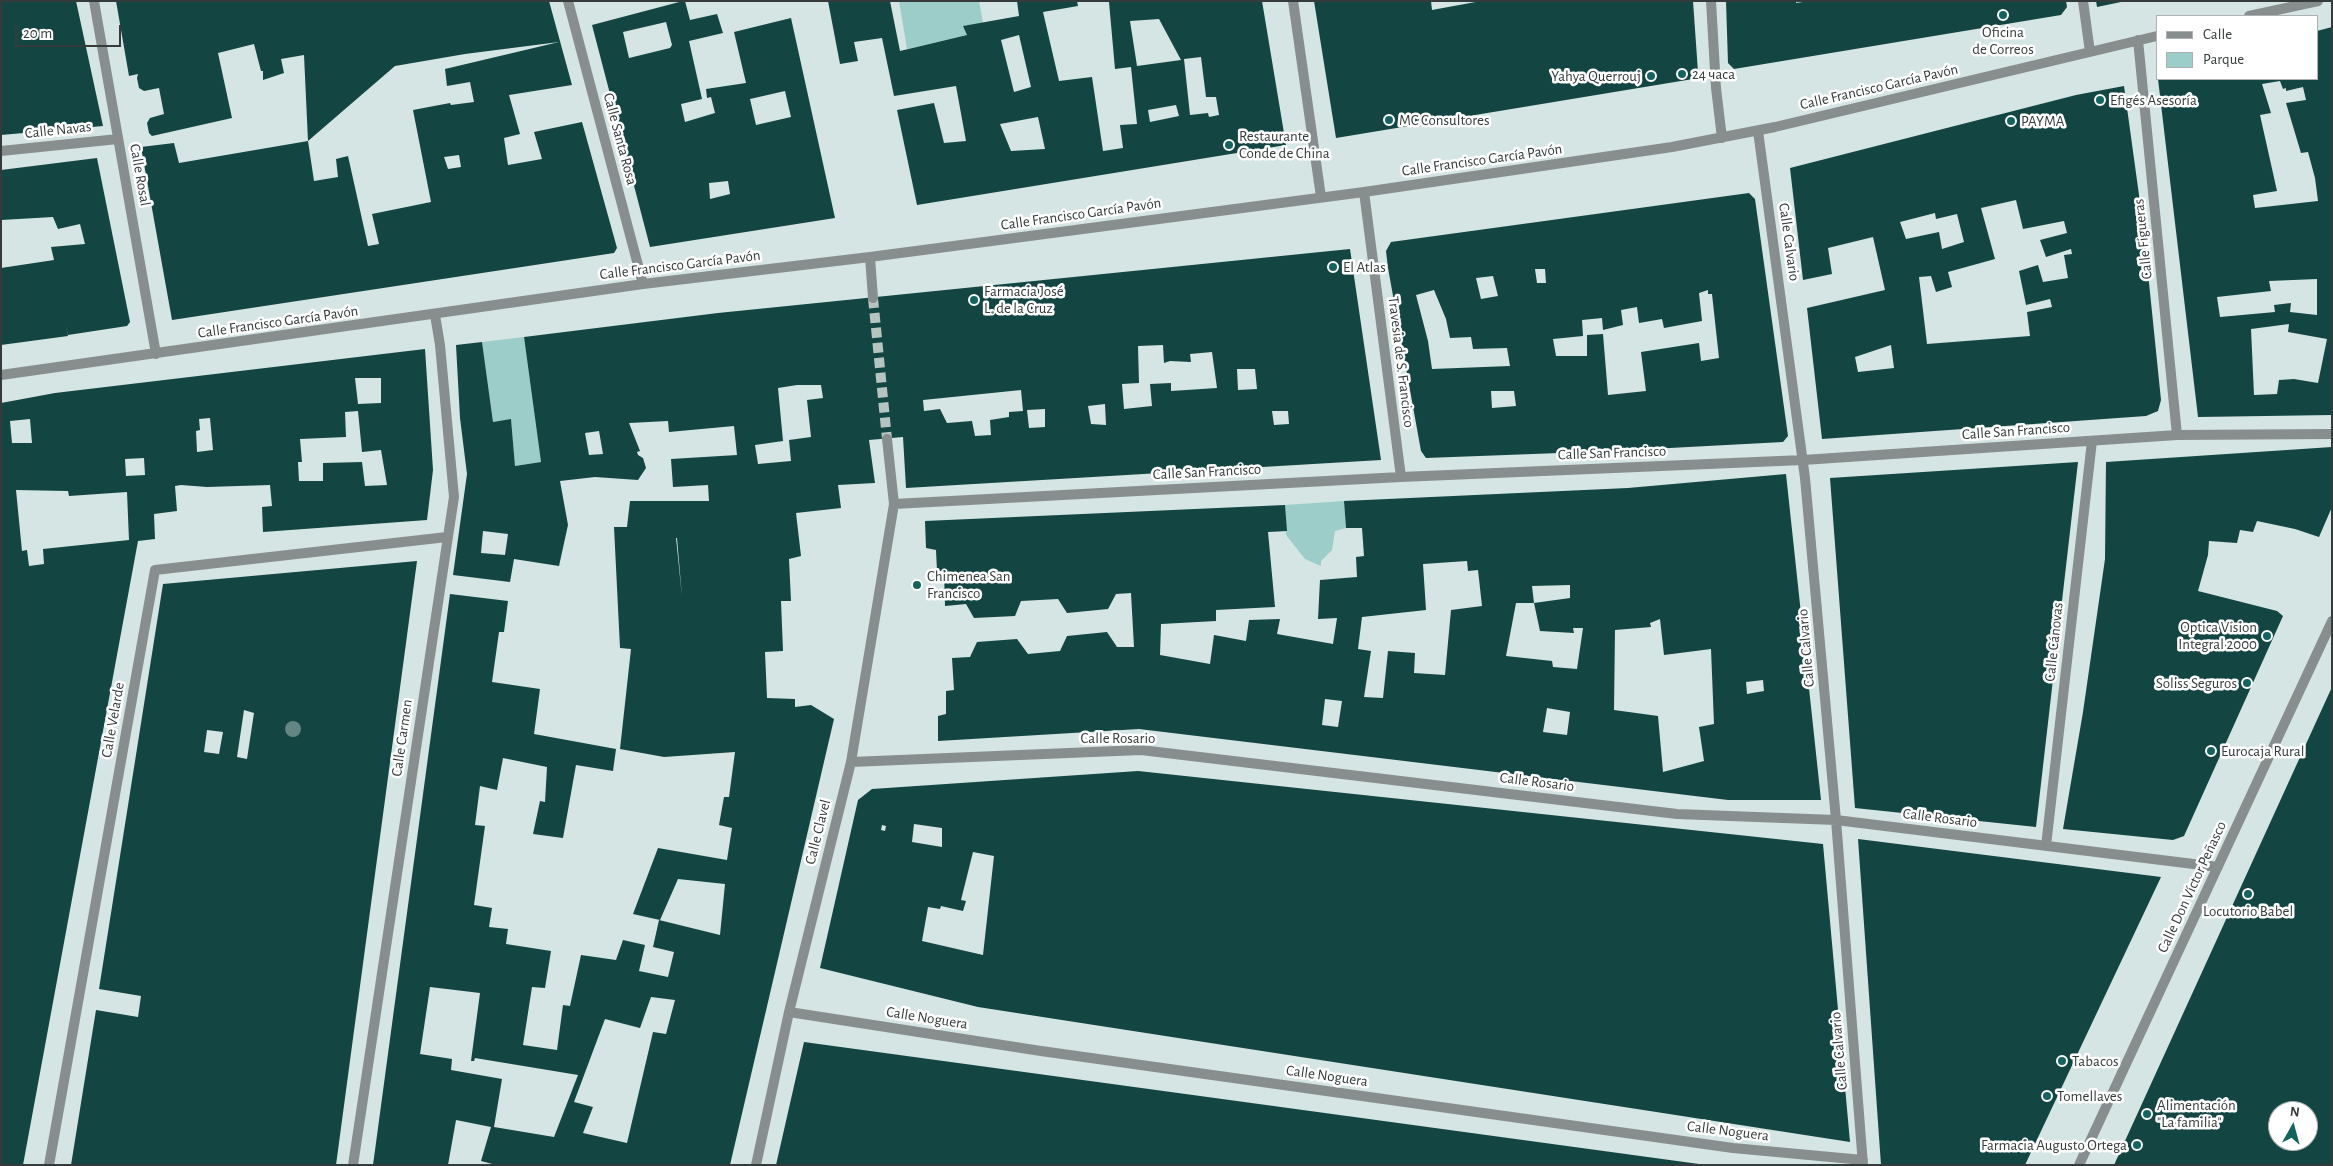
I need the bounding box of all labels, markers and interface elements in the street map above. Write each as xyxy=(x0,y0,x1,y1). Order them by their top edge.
marker: Oficina de Correos xyxy=(1997,9,2009,21)
scale bar xyxy=(18,15,124,47)
legend xyxy=(2156,15,2318,80)
place label: Oficina de Correos xyxy=(1972,23,2034,58)
text: 20 m xyxy=(23,26,52,41)
text: Calle xyxy=(2203,27,2232,42)
text: Parque xyxy=(2203,52,2244,67)
street label: Calle Francisco García Pavón xyxy=(1798,60,1960,114)
place label: 24 часа xyxy=(1692,65,1735,83)
place label: Yahya Querrouj xyxy=(1551,67,1641,85)
marker: 24 часа xyxy=(1676,68,1688,80)
marker: Yahya Querrouj xyxy=(1645,70,1657,82)
street label: Calle Santa Rosa xyxy=(599,91,641,187)
place label: Efigés Asesoría xyxy=(2110,91,2197,109)
marker: Efigés Asesoría xyxy=(2094,94,2106,106)
place label: MC Consultores xyxy=(1399,111,1490,129)
place label: PAYMA xyxy=(2021,112,2064,130)
marker: MC Consultores xyxy=(1383,114,1395,126)
marker: PAYMA xyxy=(2005,115,2017,127)
street label: Calle Navas xyxy=(24,118,92,142)
place label: Restaurante Conde de China xyxy=(1239,127,1330,162)
marker: Restaurante Conde de China xyxy=(1223,139,1235,151)
street label: Calle Francisco García Pavón xyxy=(1401,140,1563,180)
street label: Calle Rosal xyxy=(126,142,154,208)
street label: Calle Francisco García Pavón xyxy=(1000,194,1162,234)
street label: Calle Figueras xyxy=(2130,198,2156,280)
street label: Calle Calvario xyxy=(1775,202,1803,282)
street label: Calle Francisco García Pavón xyxy=(599,246,761,284)
place label: El Atlas xyxy=(1343,258,1386,276)
marker: El Atlas xyxy=(1327,261,1339,273)
place label: Farmacia José L. de la Cruz xyxy=(984,282,1064,317)
marker: Farmacia José L. de la Cruz xyxy=(968,294,980,306)
street label: Travesia de S. Francisco xyxy=(1384,295,1418,429)
street label: Calle Francisco García Pavón xyxy=(197,302,359,342)
street label: Calle San Francisco xyxy=(1961,418,2071,444)
street label: Calle San Francisco xyxy=(1557,442,1667,464)
street label: Calle San Francisco xyxy=(1152,460,1262,484)
place label: Chimenea San Francisco xyxy=(927,567,1011,602)
marker: Chimenea San Francisco xyxy=(911,579,923,591)
street label: Calle Cánovas xyxy=(2041,601,2067,683)
street label: Calle Calvario xyxy=(1794,608,1818,688)
place label: Optica Vision Integral 2000 xyxy=(2178,618,2257,653)
marker: Optica Vision Integral 2000 xyxy=(2261,630,2273,642)
place label: Soliss Seguros xyxy=(2156,674,2237,692)
marker: Soliss Seguros xyxy=(2241,677,2253,689)
street label: Calle Velarde xyxy=(98,681,128,759)
street label: Calle Carmen xyxy=(388,698,416,778)
street label: Calle Rosario xyxy=(1081,729,1155,747)
place label: Eurocaja Rural xyxy=(2221,742,2304,760)
marker: Eurocaja Rural xyxy=(2205,745,2217,757)
street label: Calle Rosario xyxy=(1499,769,1575,795)
street label: Calle Clavel xyxy=(801,798,835,866)
street label: Calle Rosario xyxy=(1902,805,1978,831)
street label: Calle Don Víctor Peñasco xyxy=(2154,818,2230,956)
marker: Locutorio Babel xyxy=(2242,888,2254,900)
place label: Locutorio Babel xyxy=(2203,902,2293,920)
street label: Calle Noguera xyxy=(885,1003,969,1033)
street label: Calle Calvario xyxy=(1827,1011,1851,1091)
place label: Tabacos xyxy=(2072,1052,2119,1070)
marker: Tabacos xyxy=(2056,1055,2068,1067)
street label: Calle Noguera xyxy=(1285,1061,1369,1091)
place label: Tomellaves xyxy=(2057,1087,2122,1105)
marker: Tomellaves xyxy=(2041,1090,2053,1102)
place label: Alimentación "La familia" xyxy=(2157,1096,2236,1131)
north arrow xyxy=(2268,1101,2318,1151)
text: N xyxy=(2289,1105,2300,1120)
marker: Alimentación "La familia" xyxy=(2141,1108,2153,1120)
street label: Calle Noguera xyxy=(1686,1117,1770,1145)
place label: Farmacia Augusto Ortega xyxy=(1981,1136,2127,1154)
marker: Farmacia Augusto Ortega xyxy=(2131,1139,2143,1151)

